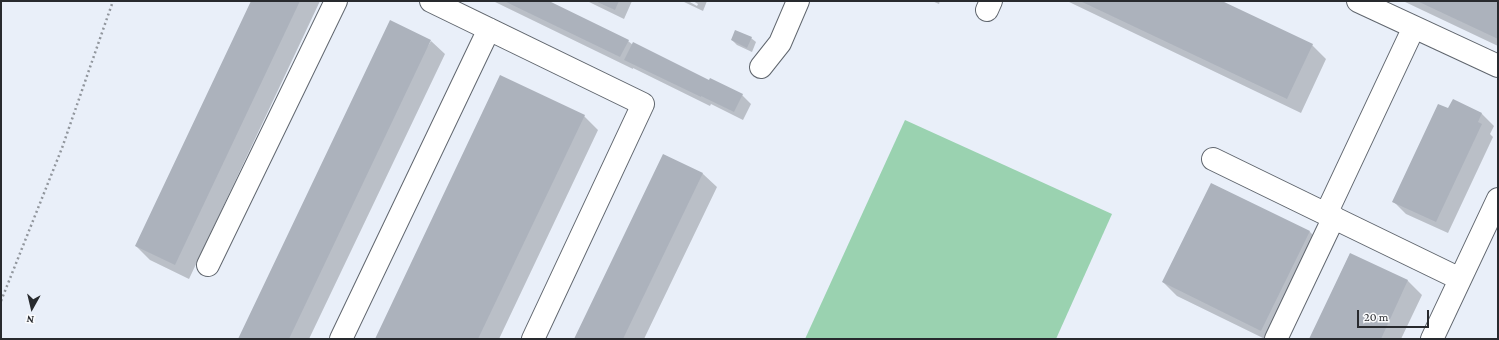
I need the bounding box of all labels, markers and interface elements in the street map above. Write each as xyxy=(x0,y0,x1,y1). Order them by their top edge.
north arrow xyxy=(12,288,52,328)
scale bar xyxy=(1359,302,1431,328)
text: 20 m xyxy=(1364,310,1388,324)
text: N xyxy=(26,313,35,326)

